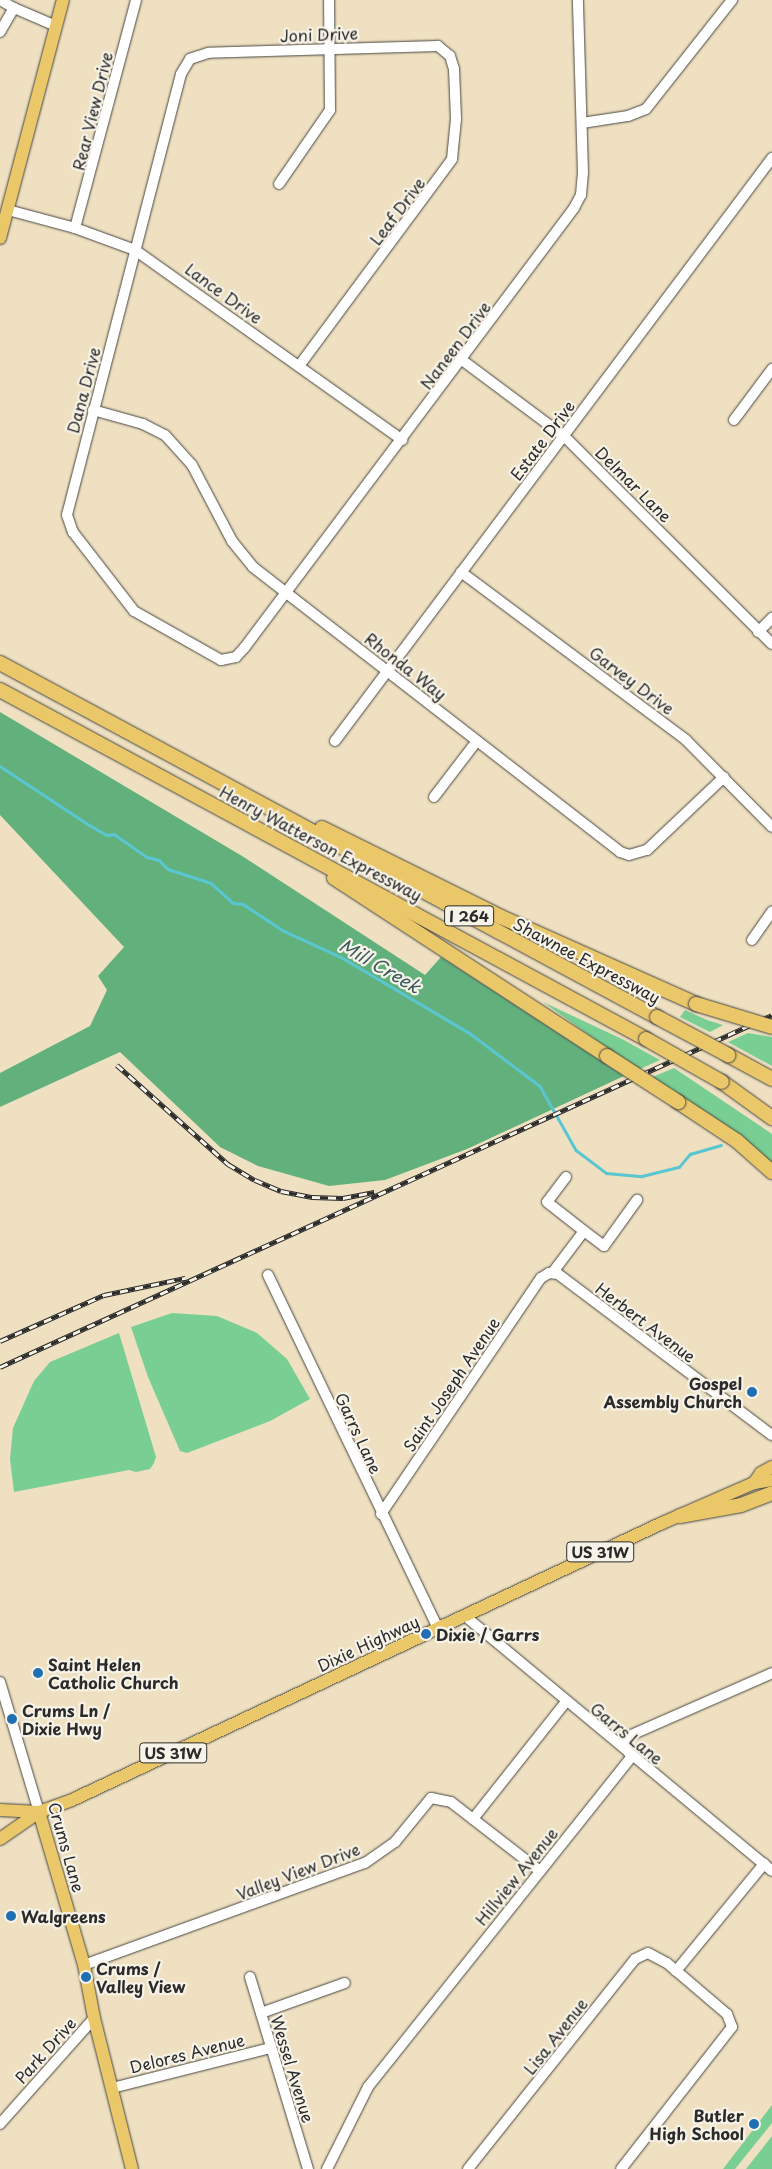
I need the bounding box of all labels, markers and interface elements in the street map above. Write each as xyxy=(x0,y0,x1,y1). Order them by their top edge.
street label: Joni Drive xyxy=(280,23,358,45)
street label: Rear View Drive xyxy=(68,49,116,173)
street label: Leaf Drive xyxy=(365,173,429,249)
street label: Lance Drive xyxy=(182,259,266,327)
street label: Naneen Drive xyxy=(415,297,495,393)
street label: Dana Drive xyxy=(62,345,104,435)
street label: Estate Drive xyxy=(506,397,578,483)
street label: Delmar Lane xyxy=(592,442,676,526)
street label: Rhonda Way xyxy=(362,628,450,704)
street label: Garvey Drive xyxy=(586,642,678,718)
street label: Henry Watterson Expressway xyxy=(216,781,426,905)
road number: I 264 xyxy=(443,904,495,928)
street label: Shawnee Expressway xyxy=(510,913,664,1007)
water label: Mill Creek xyxy=(335,934,425,998)
street label: Herbert Avenue xyxy=(592,1278,700,1366)
street label: Saint Joseph Avenue xyxy=(399,1313,503,1455)
place label: Gospel Assembly Church xyxy=(603,1373,742,1411)
marker: Gospel Assembly Church xyxy=(746,1386,758,1398)
street label: Garrs Lane xyxy=(332,1390,386,1476)
road number: US 31W xyxy=(566,1540,634,1564)
street label: Dixie Highway xyxy=(314,1611,422,1675)
place label: Dixie / Garrs xyxy=(436,1624,540,1644)
marker: Dixie / Garrs xyxy=(420,1628,432,1640)
place label: Saint Helen Catholic Church xyxy=(48,1654,180,1692)
marker: Saint Helen Catholic Church xyxy=(32,1667,44,1679)
street label: Garrs Lane xyxy=(587,1698,667,1768)
place label: Crums Ln / Dixie Hwy xyxy=(22,1700,111,1738)
marker: Crums Ln / Dixie Hwy xyxy=(6,1713,18,1725)
road number: US 31W xyxy=(139,1740,207,1766)
street label: Crums Lane xyxy=(45,1799,89,1895)
street label: Hillview Avenue xyxy=(471,1824,561,1928)
street label: Valley View Drive xyxy=(233,1838,363,1904)
place label: Walgreens xyxy=(21,1906,106,1926)
marker: Walgreens xyxy=(5,1910,17,1922)
place label: Crums / Valley View xyxy=(96,1958,187,1996)
marker: Crums / Valley View xyxy=(80,1971,92,1983)
street label: Lisa Avenue xyxy=(520,1994,590,2078)
street label: Park Drive xyxy=(10,2013,80,2087)
street label: Wessel Avenue xyxy=(268,2013,318,2125)
street label: Delores Avenue xyxy=(128,2030,246,2076)
place label: Butler High School xyxy=(649,2105,744,2143)
marker: Butler High School xyxy=(748,2118,760,2130)

